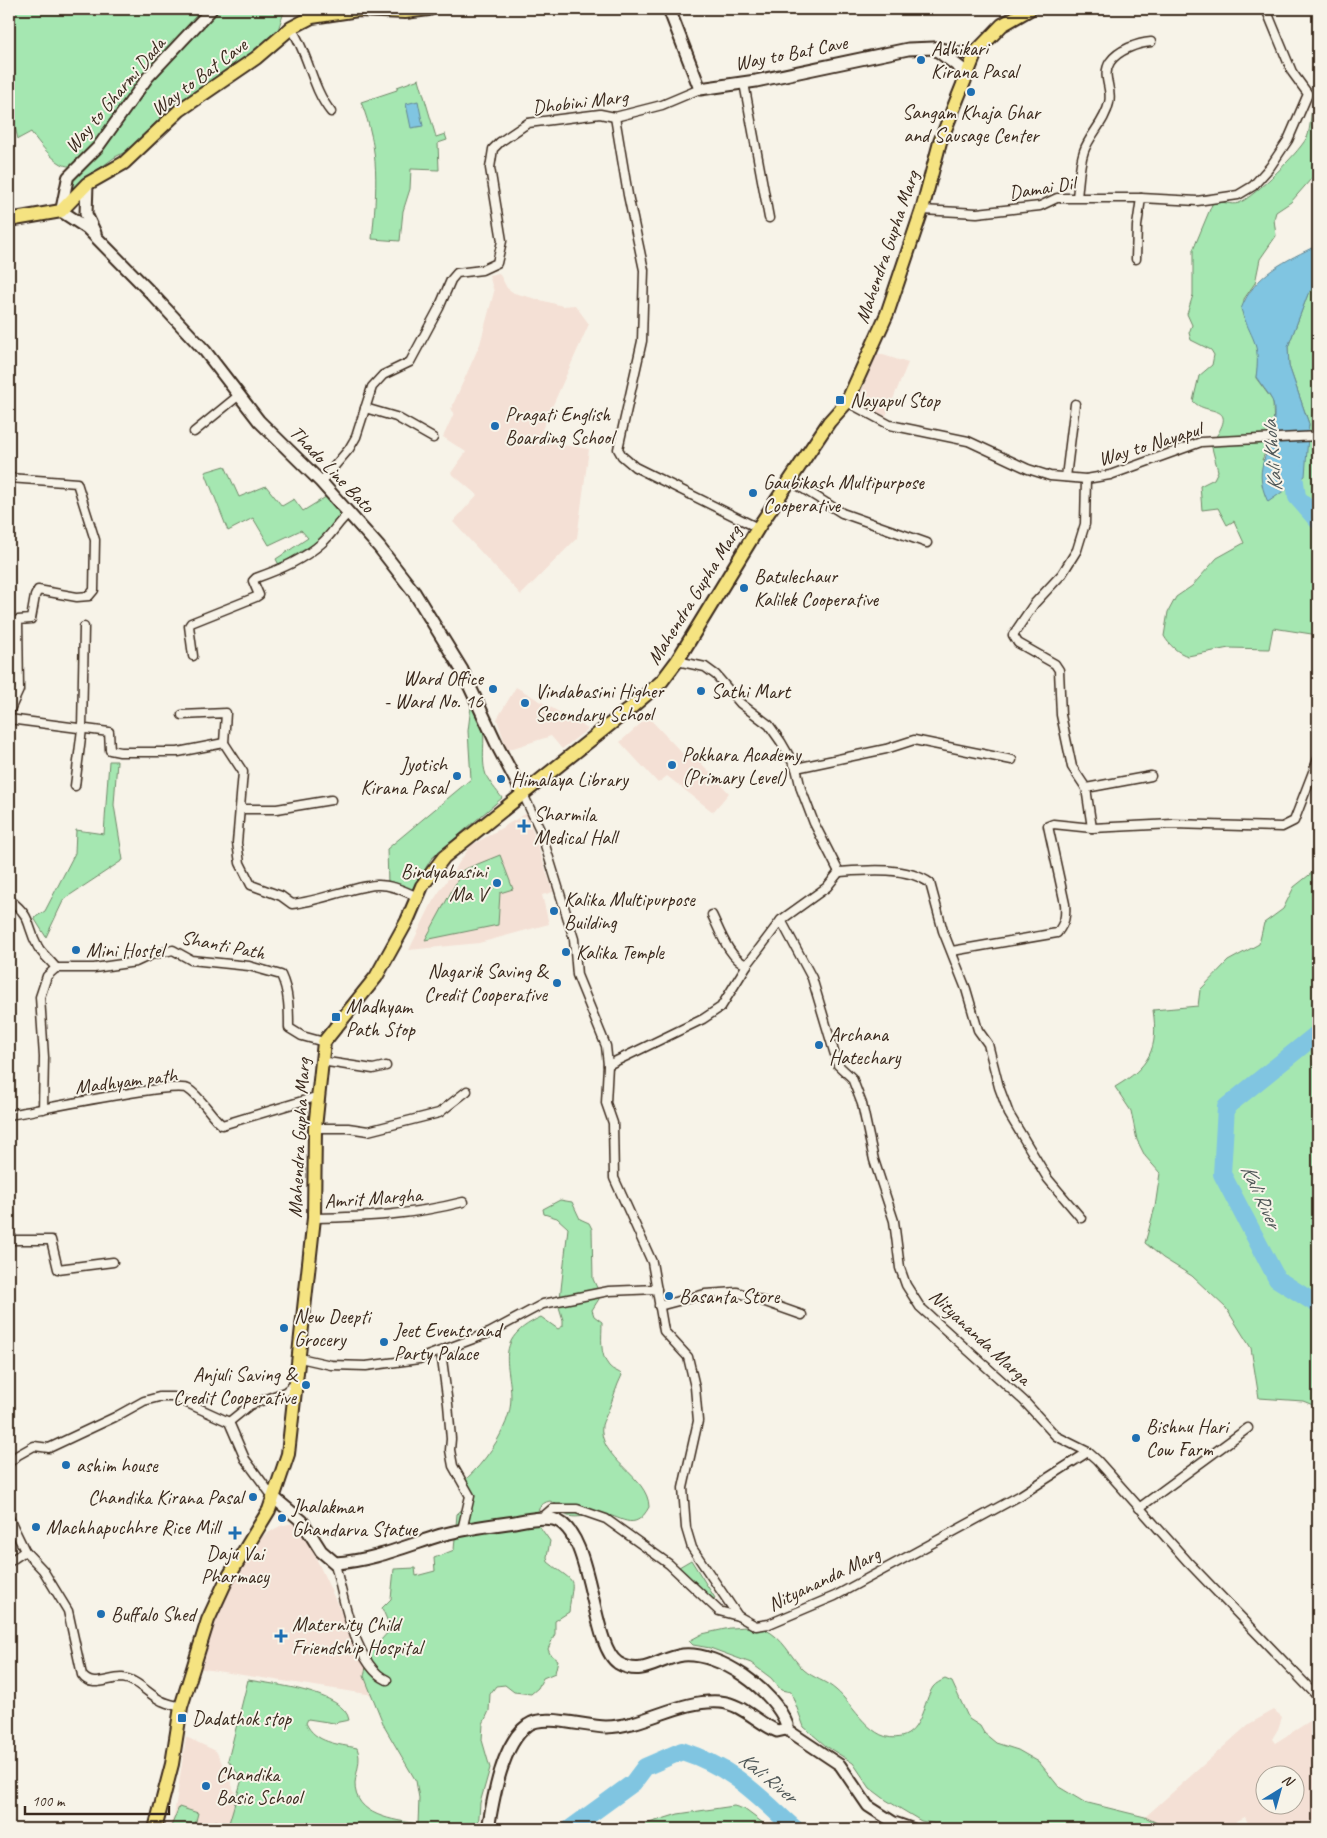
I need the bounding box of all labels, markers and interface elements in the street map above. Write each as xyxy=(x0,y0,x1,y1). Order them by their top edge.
street label: Way to Bat Cave xyxy=(733,30,851,76)
street label: Way to Gharmi Dada xyxy=(59,31,172,158)
street label: Way to Bat Cave xyxy=(146,32,253,121)
place label: Adhikari Kirana Pasal xyxy=(931,36,1021,84)
marker: Adhikari Kirana Pasal xyxy=(915,54,927,66)
street label: Dhobini Marg xyxy=(531,84,631,120)
marker: Sangam Khaja Ghar and Sausage Center xyxy=(965,86,977,98)
place label: Sangam Khaja Ghar and Sausage Center xyxy=(902,100,1042,148)
street label: Mahendra Gupha Marg xyxy=(849,166,925,327)
street label: Damai Dil xyxy=(1007,170,1081,206)
place label: Nayapul Stop xyxy=(850,388,941,413)
marker: Nayapul Stop xyxy=(834,394,846,406)
place label: Pragati English Boarding School xyxy=(505,402,617,450)
street label: Way to Nayapul xyxy=(1095,415,1208,472)
water label: Kali Khola xyxy=(1256,417,1288,493)
street label: Thado Line Bato xyxy=(284,420,381,519)
marker: Pragati English Boarding School xyxy=(489,420,501,432)
place label: Gaubikash Multipurpose Cooperative xyxy=(763,470,925,518)
marker: Gaubikash Multipurpose Cooperative xyxy=(747,487,759,499)
street label: Mahendra Gupha Marg xyxy=(641,519,748,669)
place label: Batulechaur Kalilek Cooperative xyxy=(754,564,880,612)
marker: Batulechaur Kalilek Cooperative xyxy=(738,582,750,594)
place label: Ward Office - Ward No. 16 xyxy=(383,666,484,714)
place label: Vindabasini Higher Secondary School xyxy=(535,679,665,727)
place label: Sathi Mart xyxy=(711,679,792,704)
marker: Ward Office - Ward No. 16 xyxy=(487,683,499,695)
marker: Sathi Mart xyxy=(695,685,707,697)
marker: Vindabasini Higher Secondary School xyxy=(519,697,531,709)
place label: Pokhara Academy (Primary Level) xyxy=(682,742,803,790)
place label: Jyotish Kirana Pasal xyxy=(360,752,451,800)
marker: Pokhara Academy (Primary Level) xyxy=(666,759,678,771)
place label: Himalaya Library xyxy=(511,767,630,792)
marker: Jyotish Kirana Pasal xyxy=(451,770,463,782)
marker: Himalaya Library xyxy=(495,773,507,785)
place label: Sharmila Medical Hall xyxy=(534,802,620,850)
marker: Sharmila Medical Hall xyxy=(518,820,530,832)
place label: Bindyabasini Ma V xyxy=(401,859,491,907)
marker: Bindyabasini Ma V xyxy=(491,877,503,889)
place label: Kalika Multipurpose Building xyxy=(564,887,696,935)
marker: Kalika Multipurpose Building xyxy=(548,905,560,917)
street label: Shanti Path xyxy=(179,925,268,966)
place label: Mini Hostel xyxy=(86,938,167,963)
place label: Kalika Temple xyxy=(576,940,665,965)
marker: Mini Hostel xyxy=(70,944,82,956)
marker: Kalika Temple xyxy=(560,946,572,958)
place label: Nagarik Saving & Credit Cooperative xyxy=(424,959,550,1007)
marker: Nagarik Saving & Credit Cooperative xyxy=(551,977,563,989)
place label: Madhyam Path Stop xyxy=(346,994,416,1042)
marker: Madhyam Path Stop xyxy=(330,1011,342,1023)
place label: Archana Hatechary xyxy=(829,1022,902,1070)
marker: Archana Hatechary xyxy=(813,1039,825,1051)
street label: Mahendra Gupha Marg xyxy=(282,1056,316,1218)
street label: Madhyam path xyxy=(74,1062,180,1100)
water label: Kali River xyxy=(1235,1160,1288,1235)
street label: Amrit Margha xyxy=(323,1182,424,1214)
street label: Nityananda Marga xyxy=(924,1283,1037,1392)
place label: Basanta Store xyxy=(679,1284,781,1309)
marker: Basanta Store xyxy=(663,1290,675,1302)
place label: New Deepti Grocery xyxy=(294,1304,373,1352)
place label: Jeet Events and Party Palace xyxy=(393,1318,504,1366)
marker: New Deepti Grocery xyxy=(278,1322,290,1334)
marker: Jeet Events and Party Palace xyxy=(378,1336,390,1348)
place label: Anjuli Saving & Credit Cooperative xyxy=(173,1362,299,1410)
marker: Anjuli Saving & Credit Cooperative xyxy=(300,1379,312,1391)
place label: Bishnu Hari Cow Farm xyxy=(1146,1414,1230,1462)
marker: Bishnu Hari Cow Farm xyxy=(1130,1432,1142,1444)
place label: ashim house xyxy=(76,1453,159,1478)
marker: ashim house xyxy=(60,1459,72,1471)
place label: Chandika Kirana Pasal xyxy=(88,1485,247,1510)
marker: Chandika Kirana Pasal xyxy=(247,1491,259,1503)
place label: Jhalakman Ghandarva Statue xyxy=(291,1494,419,1542)
marker: Jhalakman Ghandarva Statue xyxy=(276,1512,288,1524)
place label: Machhapuchhre Rice Mill xyxy=(46,1515,223,1540)
marker: Machhapuchhre Rice Mill xyxy=(30,1521,42,1533)
marker: Daju Vai Pharmacy xyxy=(229,1527,241,1539)
place label: Daju Vai Pharmacy xyxy=(201,1541,270,1589)
street label: Nityananda Marg xyxy=(764,1541,885,1617)
place label: Buffalo Shed xyxy=(111,1602,198,1627)
marker: Buffalo Shed xyxy=(95,1608,107,1620)
place label: Maternity Child Friendship Hospital xyxy=(292,1612,426,1660)
marker: Maternity Child Friendship Hospital xyxy=(274,1629,288,1643)
place label: Dadathok stop xyxy=(192,1706,293,1731)
marker: Dadathok stop xyxy=(176,1712,188,1724)
water label: Kali River xyxy=(734,1746,805,1810)
place label: Chandika Basic School xyxy=(216,1762,305,1810)
north arrow xyxy=(1254,1766,1304,1816)
text: N xyxy=(1279,1771,1298,1791)
marker: Chandika Basic School xyxy=(200,1780,212,1792)
scale bar xyxy=(25,1783,169,1815)
text: 100 m xyxy=(32,1792,66,1811)

